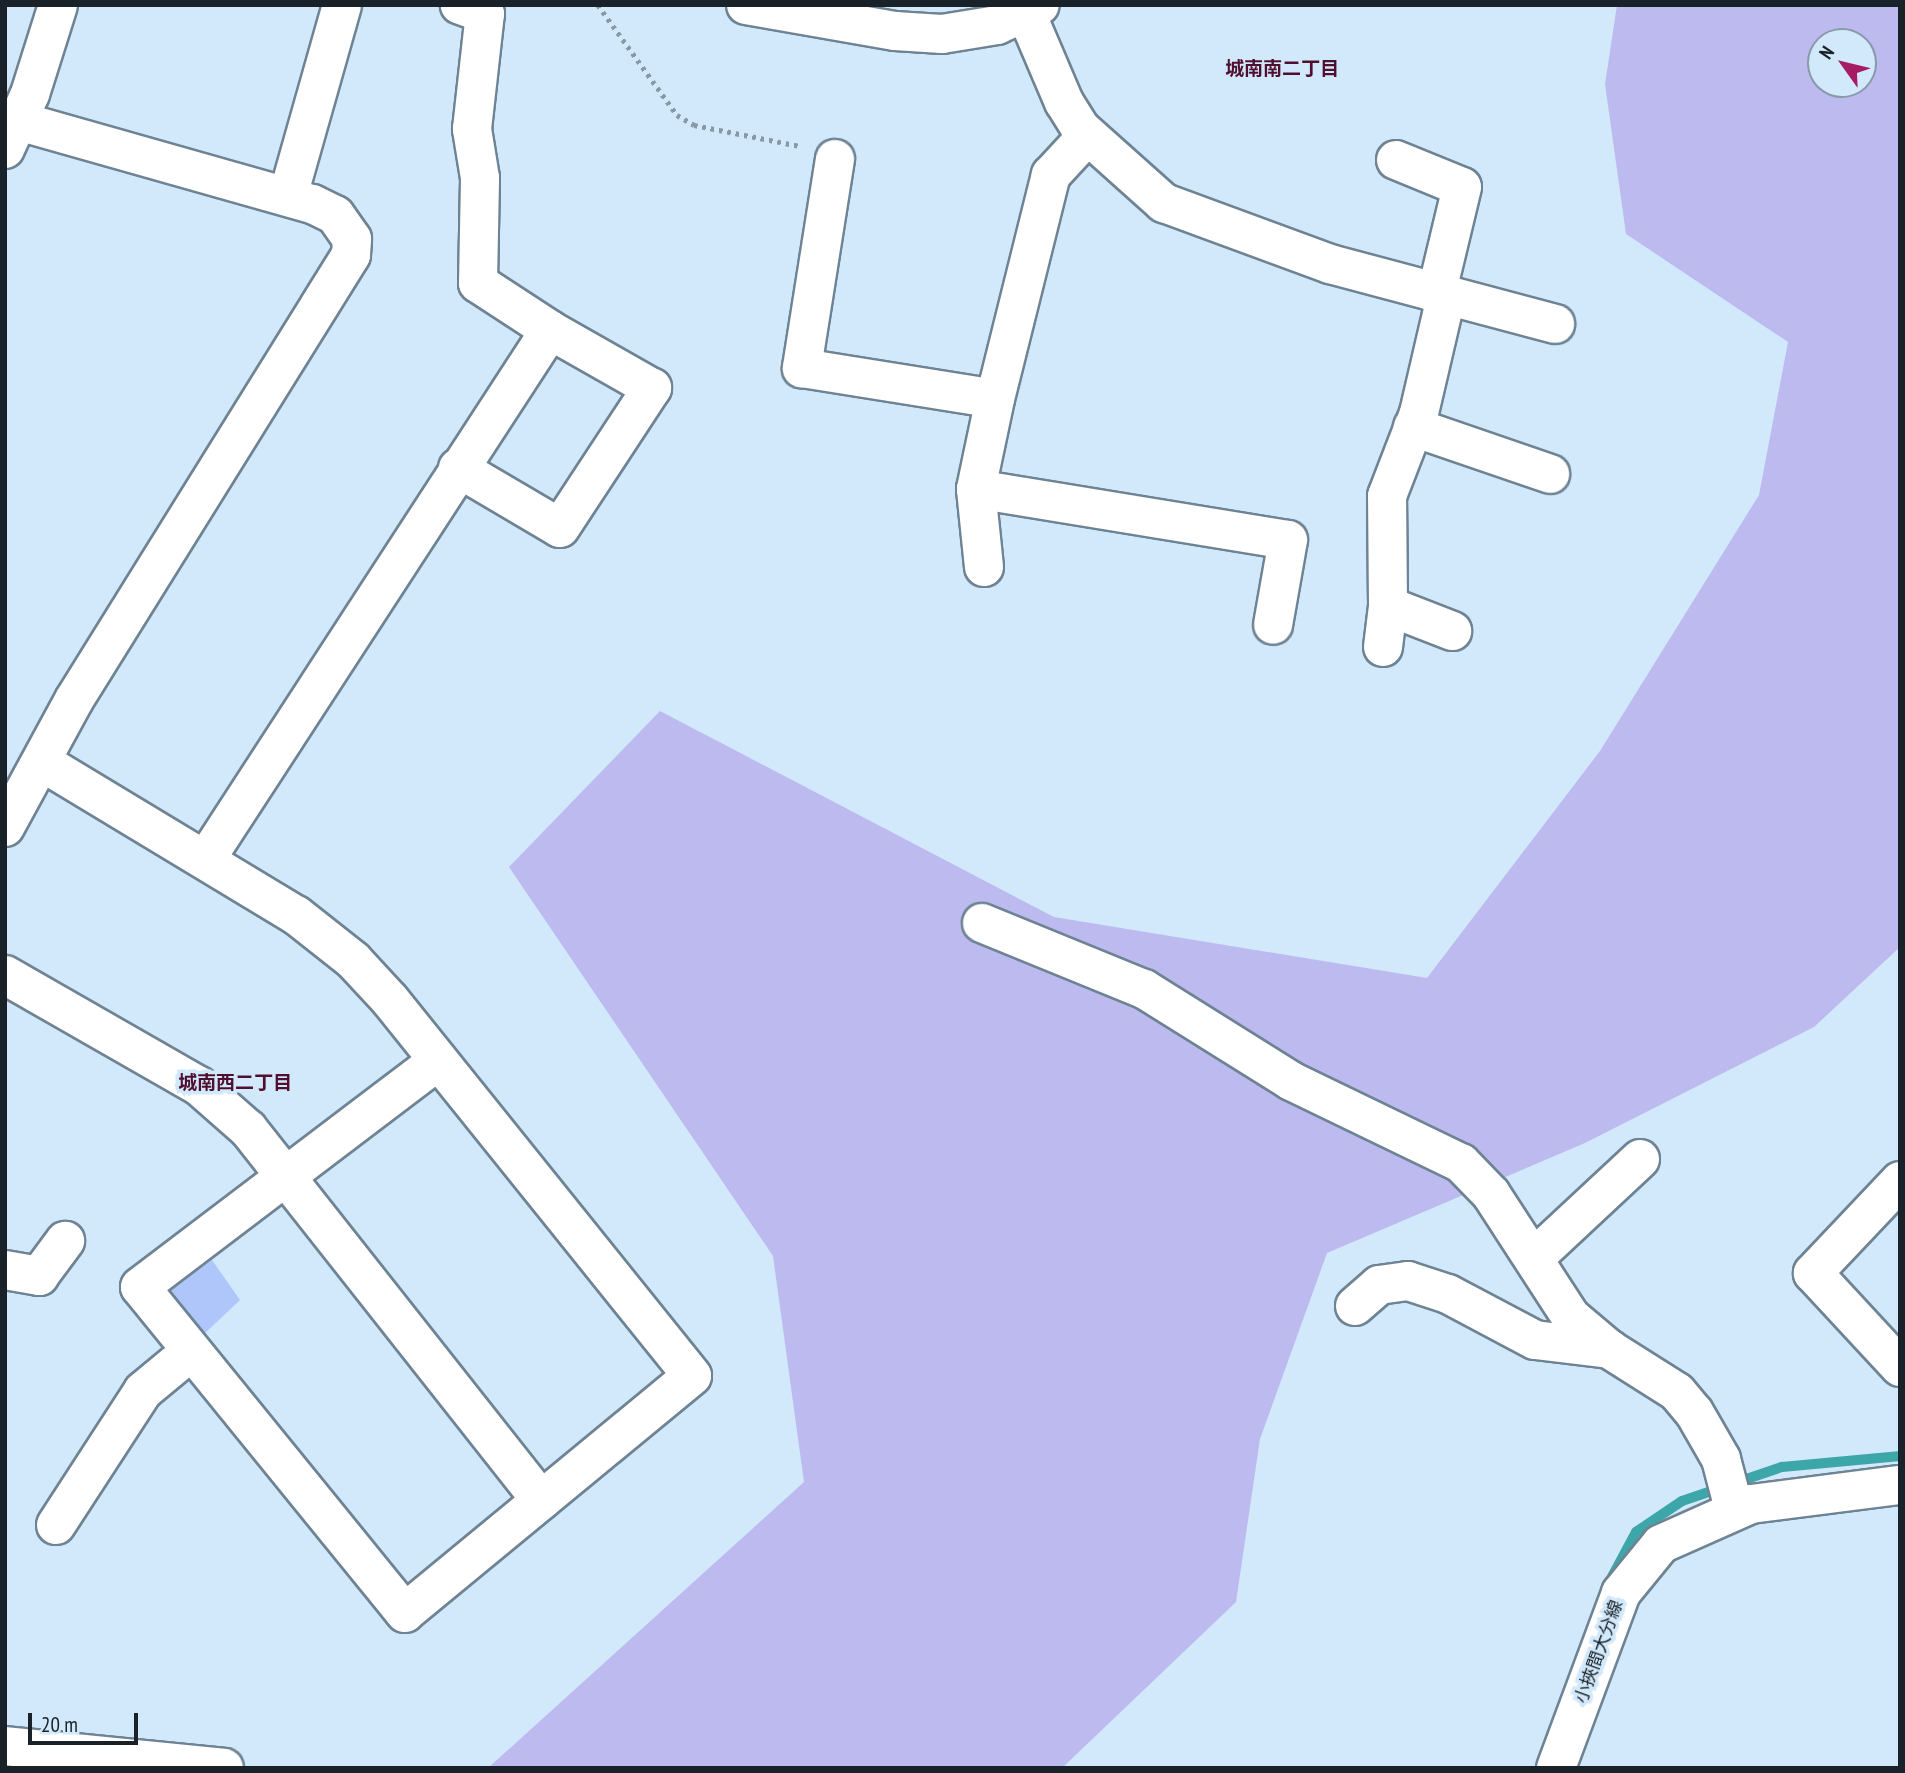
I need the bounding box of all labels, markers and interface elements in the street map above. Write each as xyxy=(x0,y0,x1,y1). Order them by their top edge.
north arrow xyxy=(1807,28,1877,98)
text: N xyxy=(1813,41,1839,63)
district label: 城南南二丁目 xyxy=(1225,58,1339,80)
district label: 城南西二丁目 xyxy=(178,1072,292,1094)
street label: 小挾間大分線 xyxy=(1570,1598,1628,1706)
scale bar xyxy=(32,1700,142,1744)
text: 20 m xyxy=(41,1711,78,1738)

